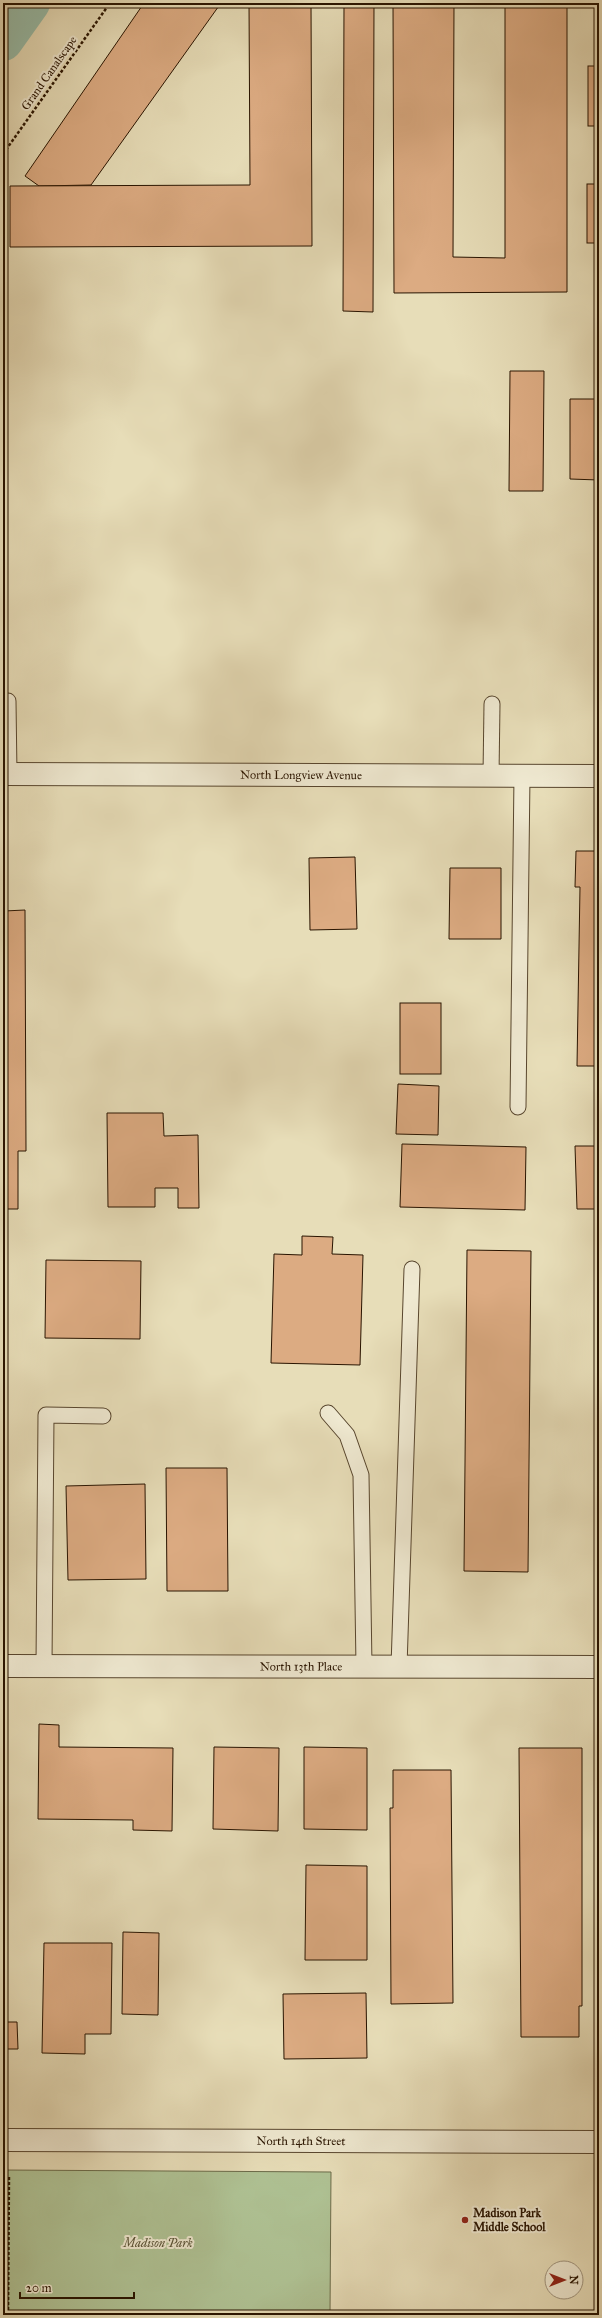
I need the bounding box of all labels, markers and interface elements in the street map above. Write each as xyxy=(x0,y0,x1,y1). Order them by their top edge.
street label: Grand Canalscape xyxy=(18,33,80,113)
street label: North Longview Avenue xyxy=(240,768,362,783)
street label: North 13th Place xyxy=(260,1659,342,1674)
street label: North 14th Street xyxy=(257,2134,346,2148)
place label: Madison Park Middle School xyxy=(473,2206,546,2234)
marker: Madison Park Middle School xyxy=(460,2215,470,2225)
park label: Madison Park xyxy=(123,2236,193,2250)
north arrow xyxy=(544,2260,584,2300)
scale bar xyxy=(20,2274,134,2300)
text: N xyxy=(567,2275,580,2285)
text: 20 m xyxy=(26,2281,52,2295)

